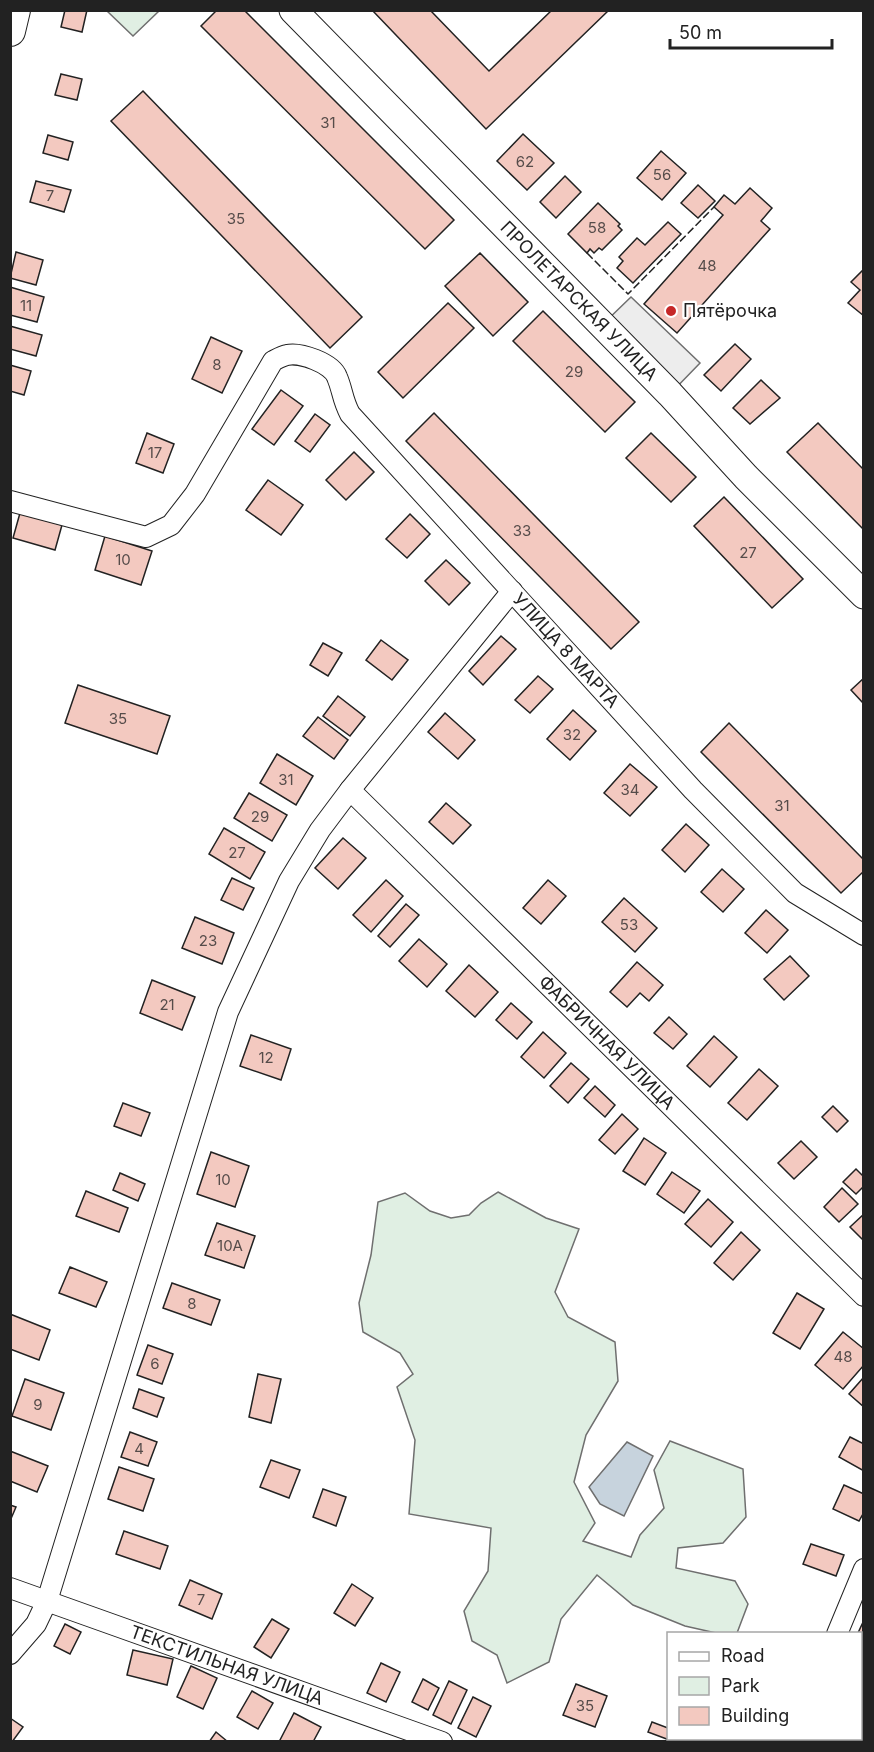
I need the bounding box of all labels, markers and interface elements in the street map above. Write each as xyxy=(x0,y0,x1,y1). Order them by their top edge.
scale bar xyxy=(670,12,832,50)
text: 50 m xyxy=(679,22,722,43)
house number: 31 xyxy=(320,113,336,132)
house number: 62 xyxy=(516,152,534,171)
house number: 56 xyxy=(653,165,671,184)
house number: 7 xyxy=(46,186,54,205)
house number: 35 xyxy=(227,209,245,228)
street label: ПРОЛЕТАРСКАЯ УЛИЦА xyxy=(496,217,662,385)
house number: 58 xyxy=(588,218,606,237)
house number: 48 xyxy=(698,256,716,275)
house number: 11 xyxy=(20,296,32,315)
place label: Пятёрочка xyxy=(683,300,777,321)
marker: Пятёрочка xyxy=(664,304,678,318)
house number: 8 xyxy=(212,355,222,374)
house number: 29 xyxy=(565,362,583,381)
house number: 17 xyxy=(148,443,162,462)
house number: 33 xyxy=(513,521,531,540)
house number: 27 xyxy=(739,543,757,562)
house number: 10 xyxy=(115,550,131,569)
street label: УЛИЦА 8 МАРТА xyxy=(509,589,624,712)
house number: 35 xyxy=(109,709,127,728)
house number: 32 xyxy=(563,725,581,744)
house number: 31 xyxy=(278,770,294,789)
house number: 34 xyxy=(621,780,639,799)
house number: 31 xyxy=(774,796,790,815)
house number: 29 xyxy=(251,807,269,826)
house number: 27 xyxy=(228,843,246,862)
house number: 53 xyxy=(620,915,638,934)
house number: 23 xyxy=(199,931,217,950)
street label: ФАБРИЧНАЯ УЛИЦА xyxy=(535,971,679,1114)
house number: 21 xyxy=(159,995,175,1014)
house number: 12 xyxy=(258,1048,274,1067)
house number: 10 xyxy=(215,1170,231,1189)
house number: 10А xyxy=(217,1236,243,1255)
house number: 8 xyxy=(187,1294,197,1313)
house number: 48 xyxy=(834,1347,852,1366)
house number: 6 xyxy=(150,1354,160,1373)
house number: 9 xyxy=(33,1395,43,1414)
house number: 4 xyxy=(134,1439,144,1458)
house number: 7 xyxy=(197,1590,205,1609)
street label: ТЕКСТИЛЬНАЯ УЛИЦА xyxy=(127,1621,326,1709)
legend xyxy=(667,1632,862,1740)
text: Road xyxy=(721,1645,764,1666)
text: Park xyxy=(721,1675,760,1696)
house number: 35 xyxy=(576,1696,594,1715)
text: Building xyxy=(721,1705,789,1726)

